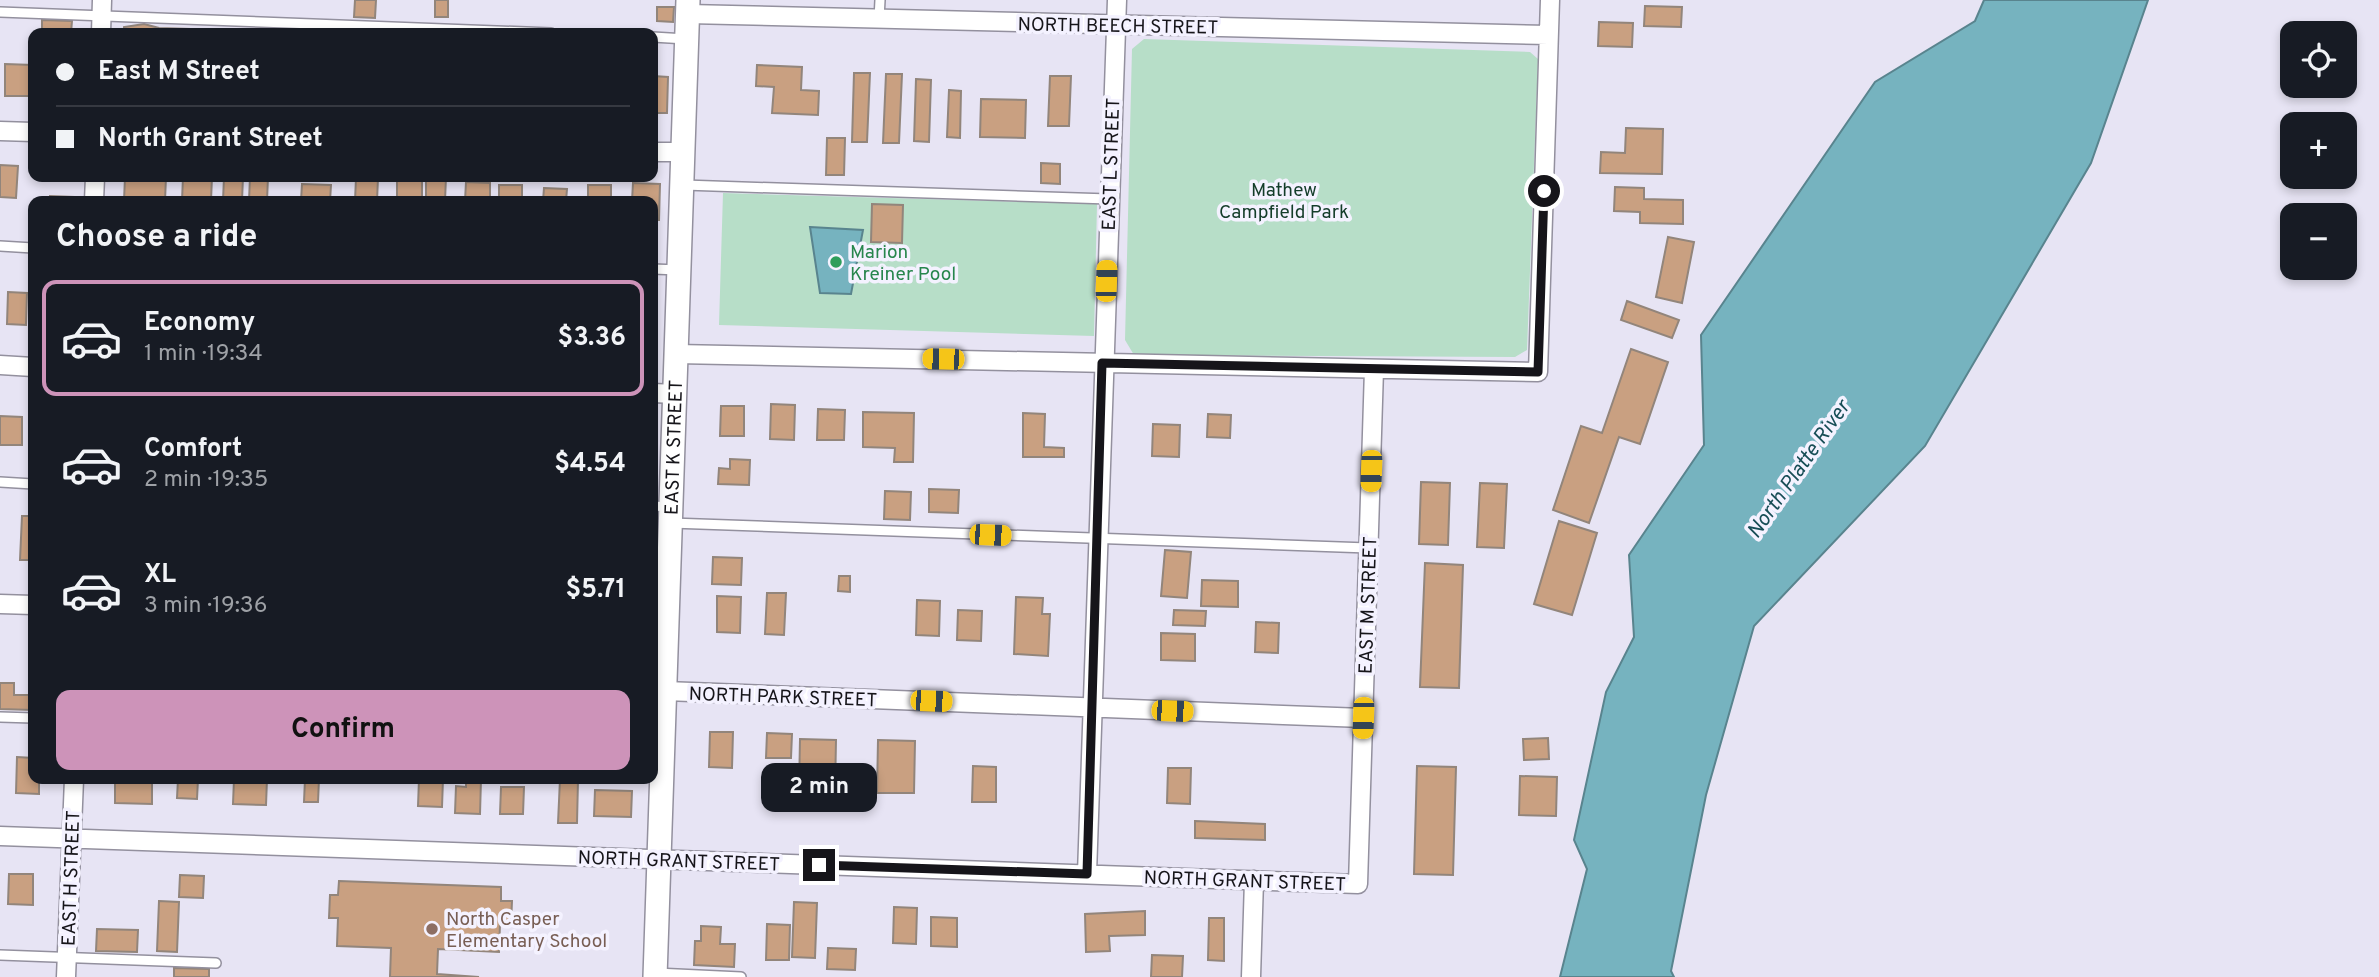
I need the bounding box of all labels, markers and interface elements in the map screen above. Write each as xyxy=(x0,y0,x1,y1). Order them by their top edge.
street label: NORTH BEECH STREET xyxy=(1017,13,1219,41)
map controls xyxy=(2280,21,2357,280)
button: locate xyxy=(2280,21,2357,98)
text: East M Street xyxy=(98,56,260,89)
street label: EAST L STREET xyxy=(1098,97,1126,231)
button: + xyxy=(2280,112,2357,189)
text: North Grant Street xyxy=(98,123,323,156)
route start xyxy=(1528,175,1560,207)
park label: Mathew Campfield Park xyxy=(1219,179,1349,225)
button: − xyxy=(2280,203,2357,280)
text: Choose a ride xyxy=(56,218,257,258)
place label: Marion Kreiner Pool xyxy=(850,241,956,287)
marker: Marion Kreiner Pool xyxy=(828,254,844,270)
car xyxy=(1095,260,1118,302)
icon: car xyxy=(60,307,123,370)
text: Economy xyxy=(144,307,255,340)
text: $3.36 xyxy=(557,322,626,355)
text: 1 min · 19:34 xyxy=(144,340,263,369)
car xyxy=(922,348,965,370)
street label: EAST K STREET xyxy=(661,379,689,515)
water label: North Platte River xyxy=(1742,394,1858,544)
icon: car xyxy=(60,433,123,496)
text: Comfort xyxy=(144,433,242,466)
text: $4.54 xyxy=(554,448,626,481)
car xyxy=(1360,450,1383,492)
text: 2 min · 19:35 xyxy=(144,466,268,495)
car xyxy=(969,524,1012,546)
street label: EAST M STREET xyxy=(1355,536,1383,674)
icon: car xyxy=(60,559,123,622)
text: XL xyxy=(144,559,176,592)
text: $5.71 xyxy=(566,574,626,607)
text: 3 min · 19:36 xyxy=(144,592,267,621)
street label: NORTH PARK STREET xyxy=(688,683,878,713)
button: Confirm xyxy=(56,690,630,770)
car xyxy=(910,690,953,712)
car xyxy=(1352,697,1375,739)
car xyxy=(1151,700,1194,722)
callout: 2 min xyxy=(761,764,877,812)
text: 2 min xyxy=(789,773,849,802)
street label: EAST H STREET xyxy=(58,810,86,946)
street label: NORTH GRANT STREET xyxy=(577,846,781,878)
route end xyxy=(803,849,835,881)
street label: NORTH GRANT STREET xyxy=(1143,866,1347,898)
place label: North Casper Elementary School xyxy=(446,908,607,954)
marker: North Casper Elementary School xyxy=(424,921,440,937)

